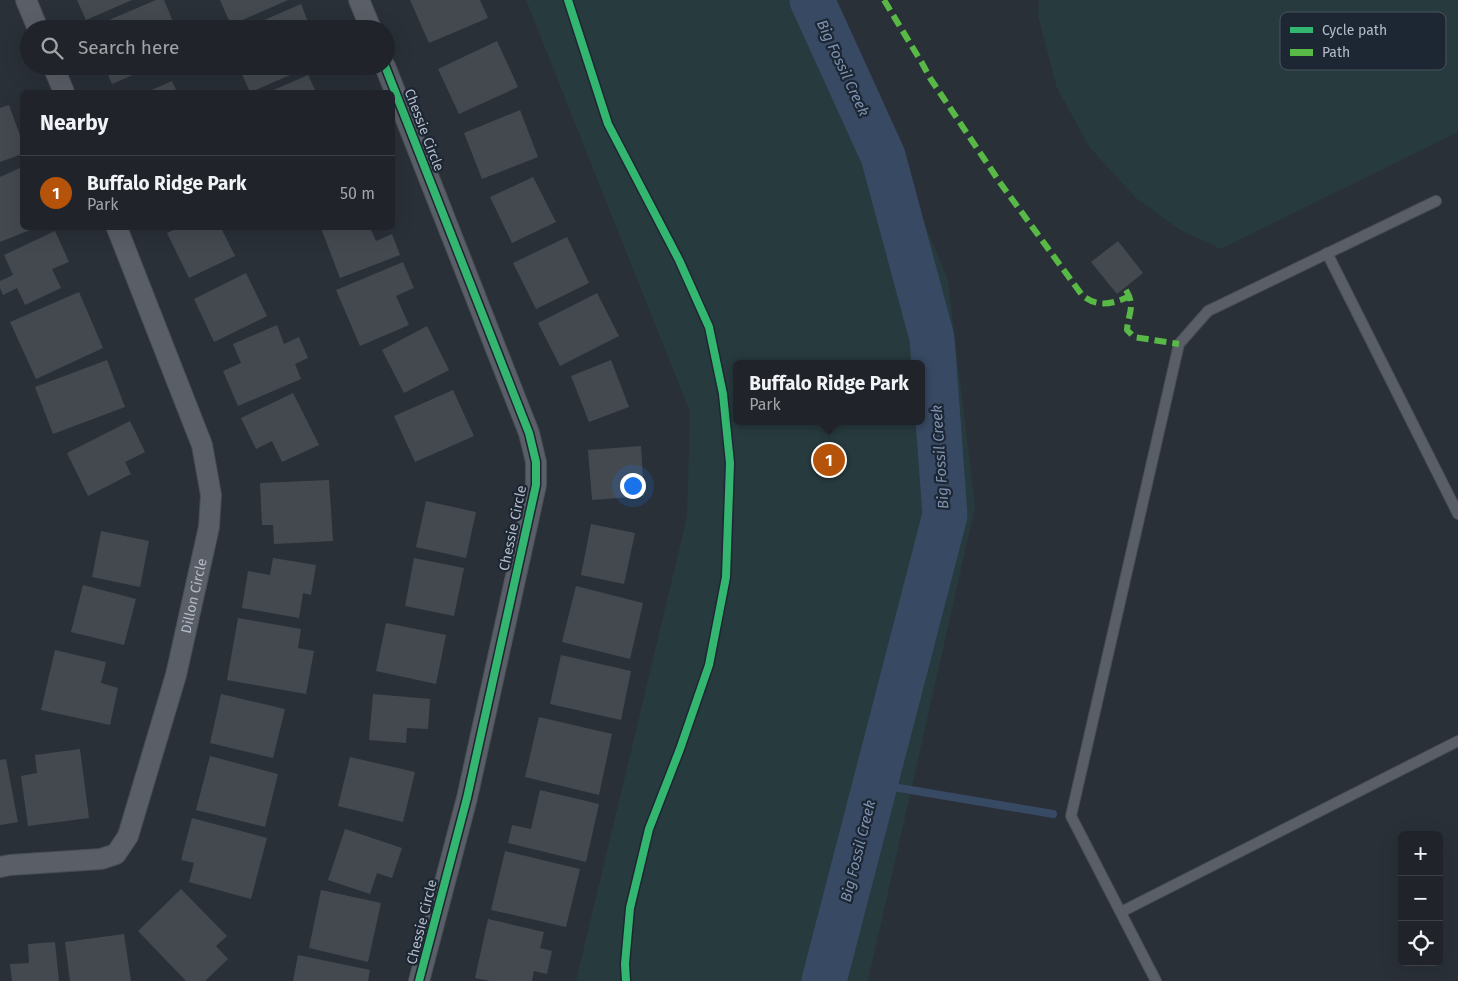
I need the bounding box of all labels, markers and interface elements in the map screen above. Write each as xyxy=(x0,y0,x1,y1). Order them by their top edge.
legend xyxy=(1280,12,1446,70)
water label: Big Fossil Creek xyxy=(813,17,873,119)
search box xyxy=(20,20,395,75)
text: Cycle path xyxy=(1322,22,1387,39)
icon: search xyxy=(38,34,66,62)
text: Search here xyxy=(78,36,179,59)
text: Path xyxy=(1322,44,1350,61)
street label: Chessie Circle xyxy=(400,86,448,174)
text: Nearby xyxy=(40,110,108,136)
text: Buffalo Ridge Park xyxy=(87,172,247,195)
text: 1 xyxy=(52,184,60,203)
text: 50 m xyxy=(340,184,375,203)
text: Park xyxy=(87,195,119,214)
popup xyxy=(733,360,925,425)
text: Buffalo Ridge Park xyxy=(749,372,909,395)
text: Park xyxy=(749,395,781,414)
water label: Big Fossil Creek xyxy=(927,404,953,510)
pin: 1 xyxy=(813,441,845,479)
your location xyxy=(620,473,646,499)
street label: Chessie Circle xyxy=(496,484,530,572)
street label: Dillon Circle xyxy=(177,557,210,635)
water label: Big Fossil Creek xyxy=(837,798,879,904)
map controls xyxy=(1398,831,1443,966)
button: + xyxy=(1398,831,1443,876)
button: − xyxy=(1398,876,1443,921)
street label: Chessie Circle xyxy=(403,878,441,966)
button: locate xyxy=(1398,921,1443,966)

